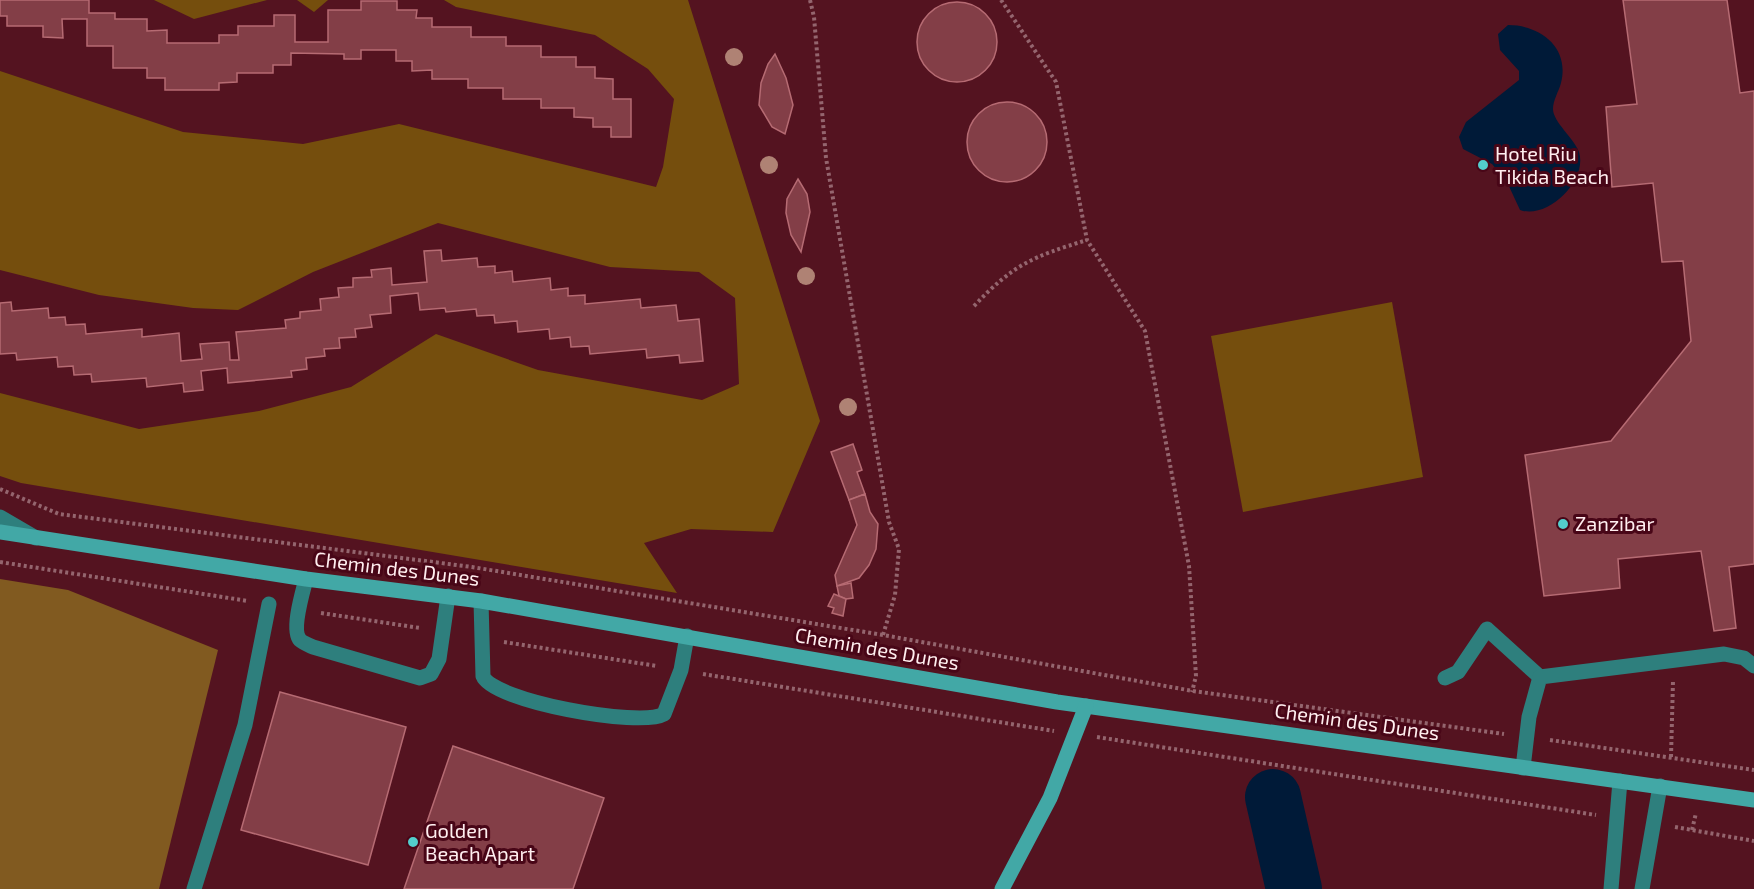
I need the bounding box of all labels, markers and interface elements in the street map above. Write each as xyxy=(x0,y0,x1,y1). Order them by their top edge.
place label: Hotel Riu Tikida Beach xyxy=(1495,141,1609,188)
marker: Hotel Riu Tikida Beach xyxy=(1476,158,1490,172)
place label: Zanzibar xyxy=(1575,511,1654,535)
marker: Zanzibar xyxy=(1556,517,1570,531)
street label: Chemin des Dunes xyxy=(313,546,481,590)
street label: Chemin des Dunes xyxy=(793,622,961,674)
street label: Chemin des Dunes xyxy=(1273,698,1441,744)
place label: Golden Beach Apart xyxy=(425,818,536,865)
marker: Golden Beach Apart xyxy=(406,835,420,849)

